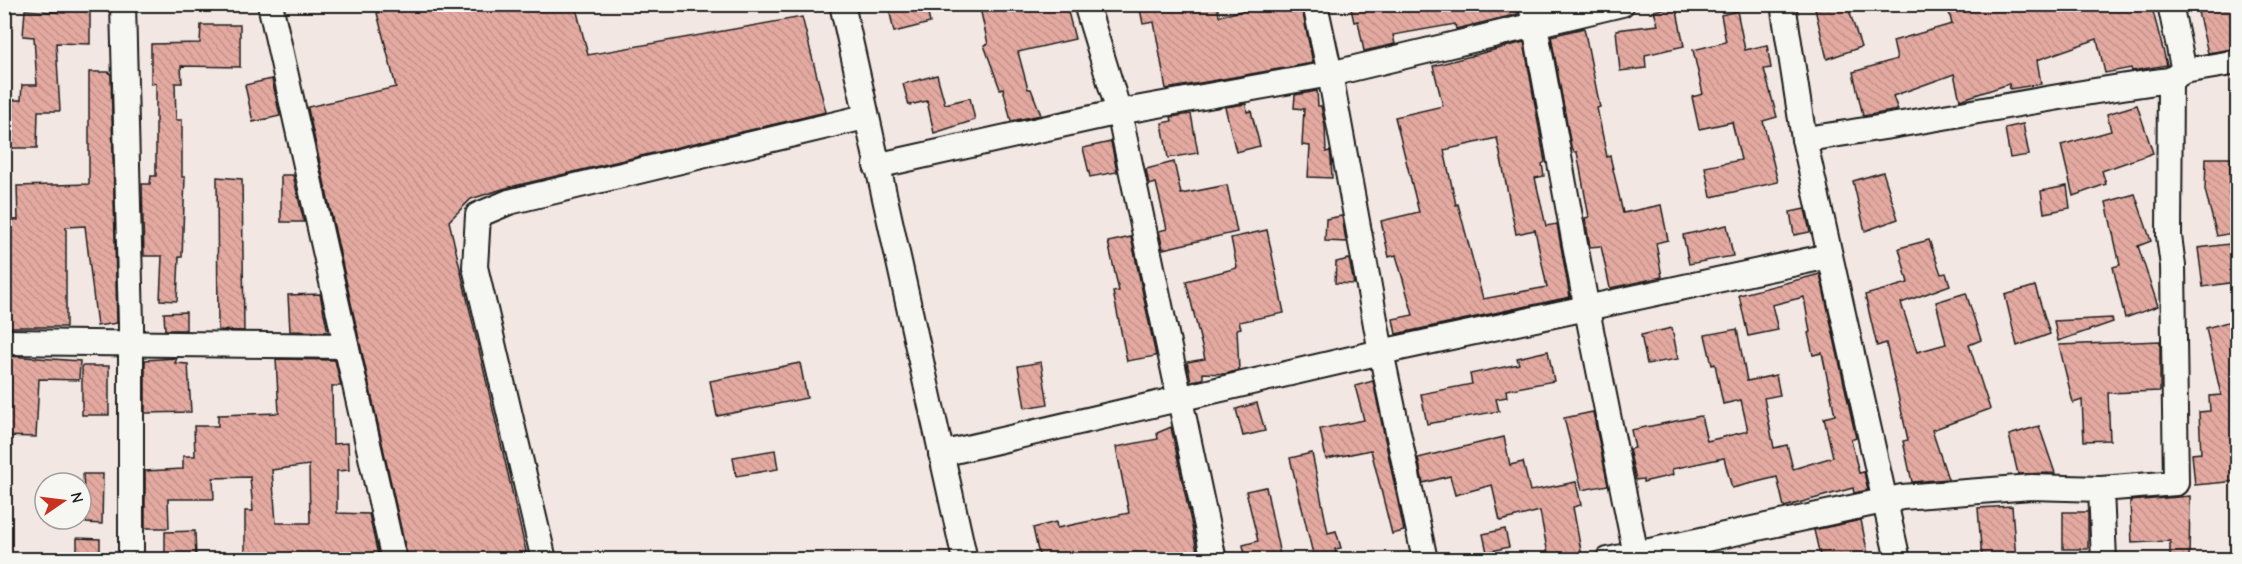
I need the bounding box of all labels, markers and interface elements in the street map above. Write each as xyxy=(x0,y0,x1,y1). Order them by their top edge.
north arrow xyxy=(33,471,93,531)
text: N xyxy=(67,490,87,505)

